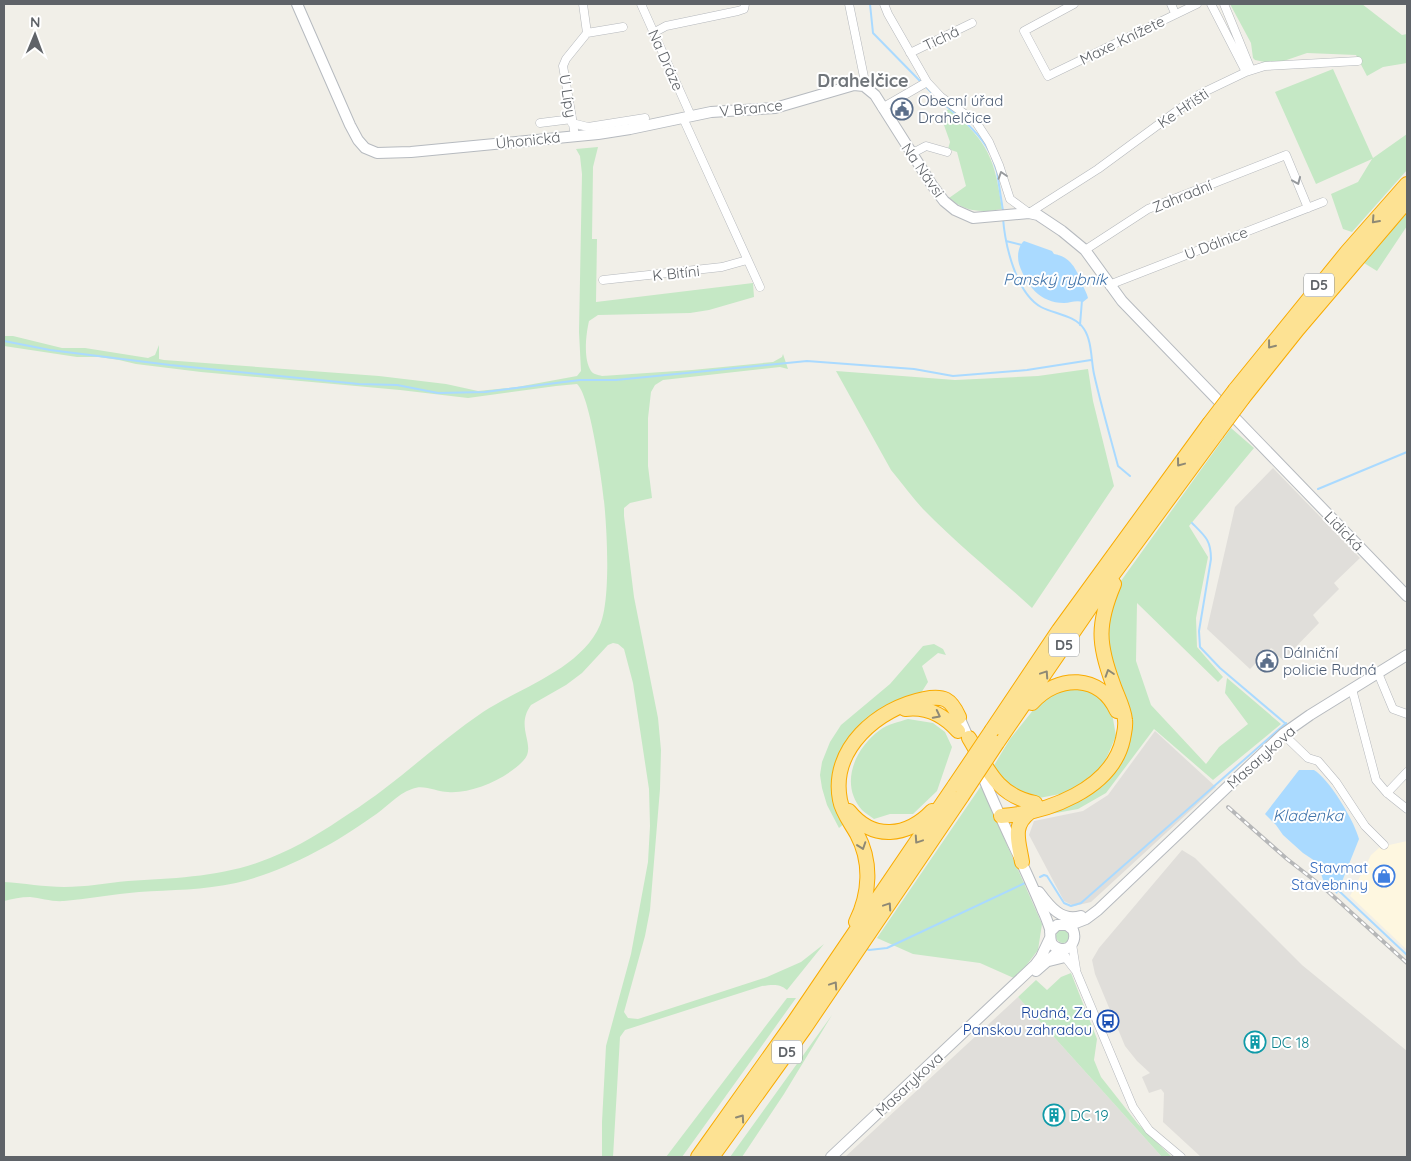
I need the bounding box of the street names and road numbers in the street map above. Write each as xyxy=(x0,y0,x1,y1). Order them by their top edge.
street label: Maxe Knížete xyxy=(1076,11,1168,69)
street label: Tichá xyxy=(920,21,962,55)
street label: Na Dráze xyxy=(644,26,688,94)
street label: U Lípy xyxy=(555,73,581,119)
street label: Ke Hřišti xyxy=(1154,84,1212,132)
street label: V Brance xyxy=(718,95,784,121)
street label: Úhonická xyxy=(495,127,561,153)
street label: Na Návsi xyxy=(897,139,949,201)
street label: Zahradní xyxy=(1149,175,1215,217)
street label: U Dálnice xyxy=(1182,222,1250,264)
street label: K Bitíni xyxy=(651,261,701,285)
road number: D5 xyxy=(1304,274,1334,296)
street label: Lidická xyxy=(1320,507,1368,555)
road number: D5 xyxy=(1049,634,1079,656)
street label: Masarykova xyxy=(1223,721,1299,793)
road number: D5 xyxy=(772,1040,802,1064)
street label: Masarykova xyxy=(871,1048,947,1120)

